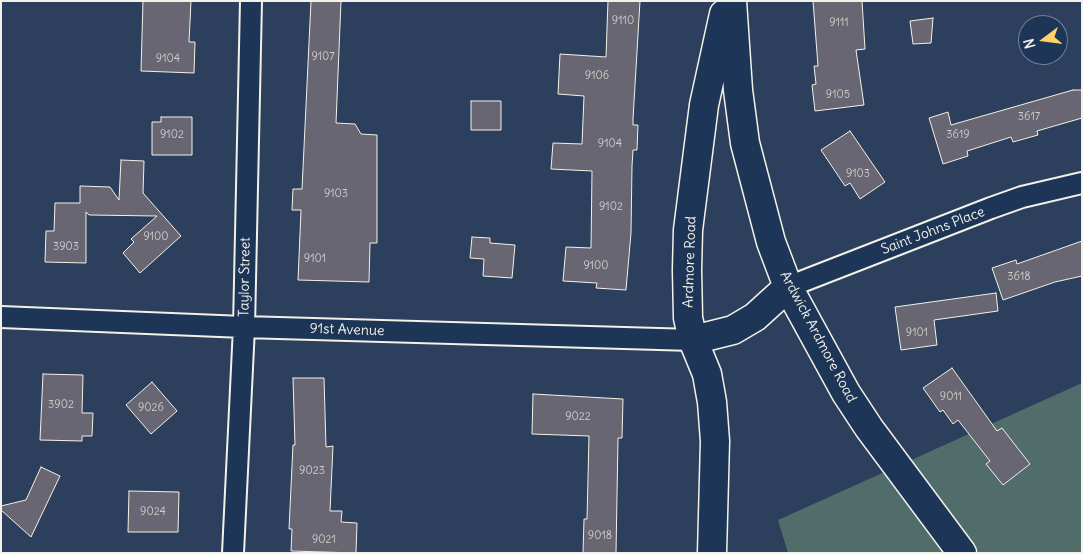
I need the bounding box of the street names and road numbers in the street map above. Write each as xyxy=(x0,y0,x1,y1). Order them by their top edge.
street label: Saint Johns Place xyxy=(879,204,987,258)
street label: Ardmore Road xyxy=(680,216,700,308)
street label: Taylor Street xyxy=(236,237,254,317)
street label: Ardwick Ardmore Road xyxy=(776,268,860,406)
street label: 91st Avenue xyxy=(309,320,385,340)

